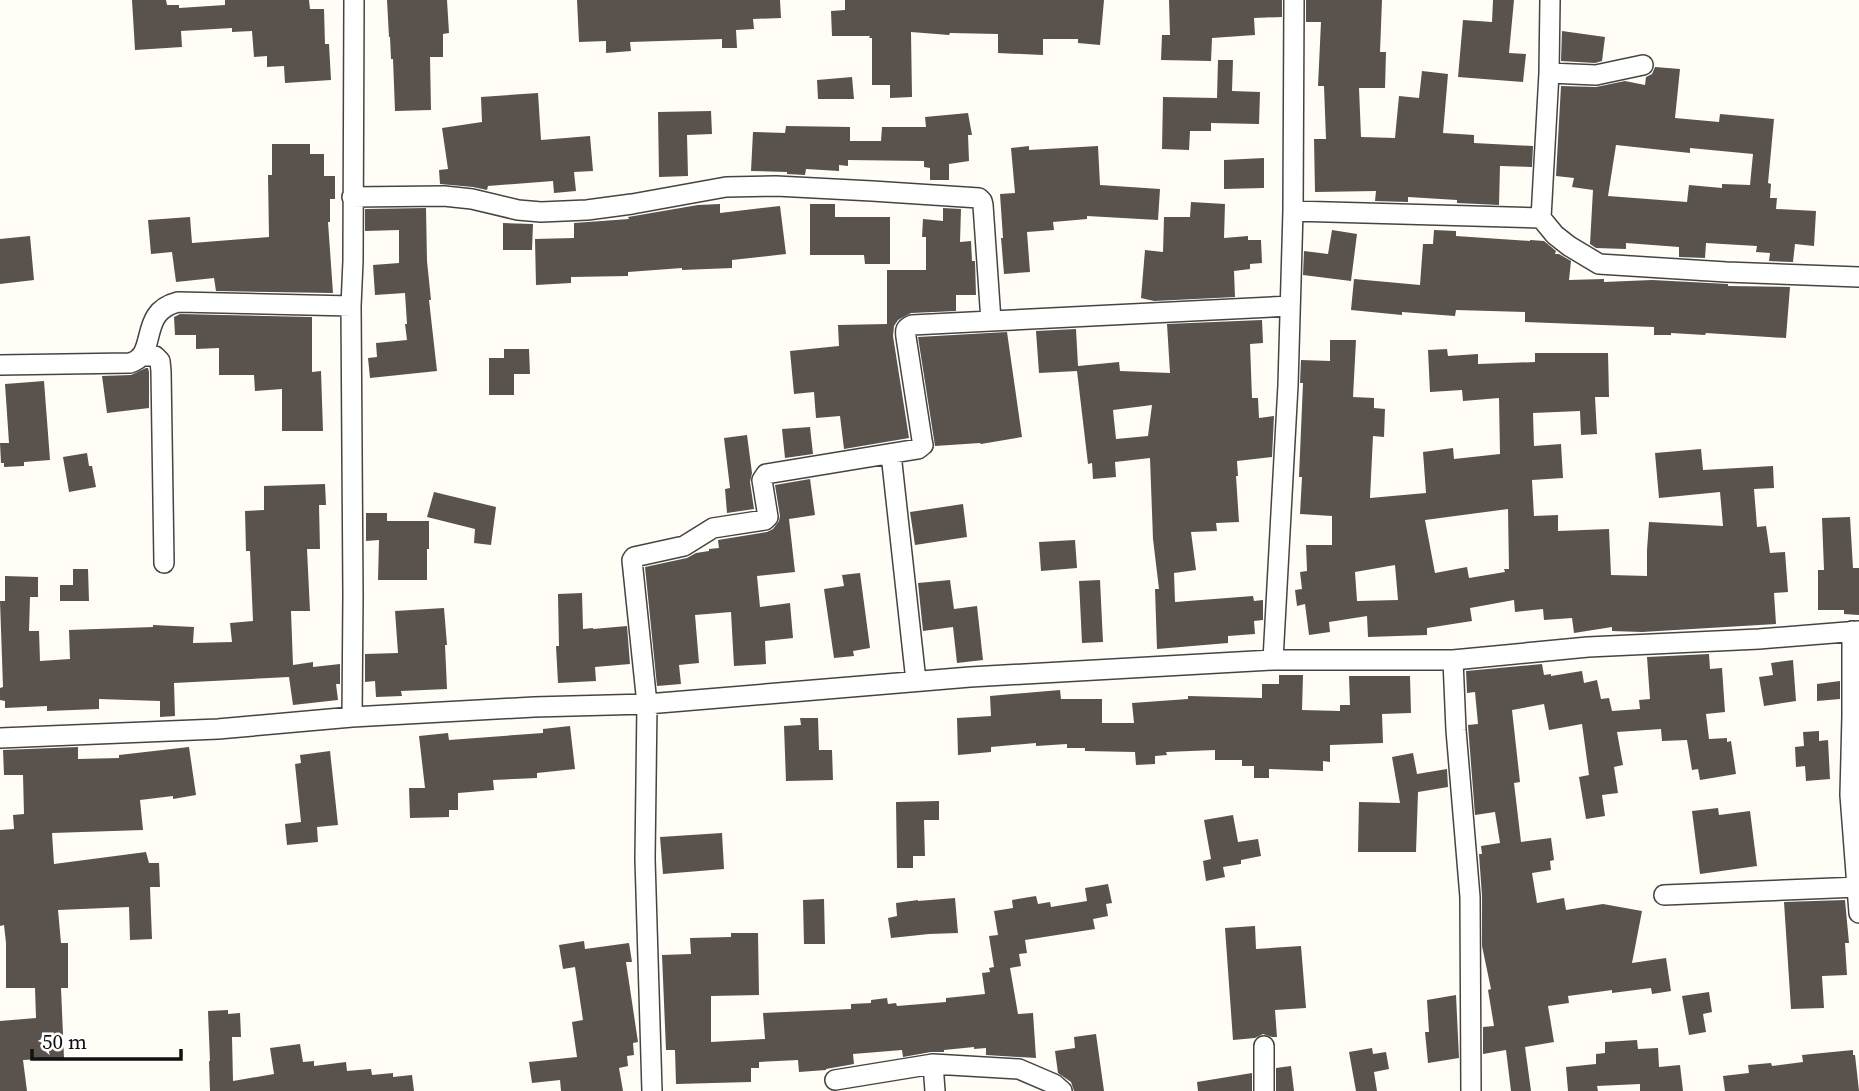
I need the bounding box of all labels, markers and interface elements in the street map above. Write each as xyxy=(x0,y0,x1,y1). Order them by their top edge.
scale bar xyxy=(32,1018,180,1062)
text: 50 m xyxy=(42,1027,87,1056)

